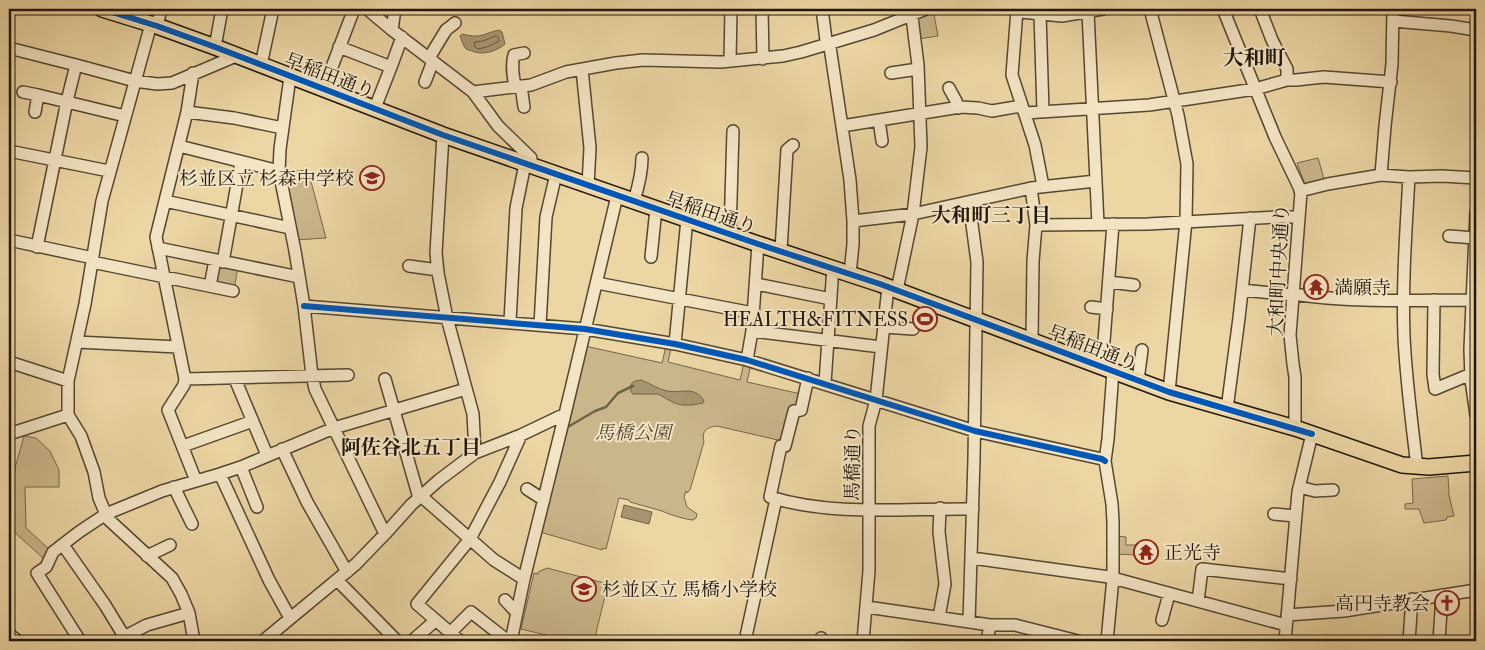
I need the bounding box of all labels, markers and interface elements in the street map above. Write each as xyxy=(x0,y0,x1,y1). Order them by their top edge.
district label: 大和町 xyxy=(1223,45,1286,72)
street label: 早稲田通り xyxy=(281,48,378,104)
school or university icon: 杉並区立 杉森中学校 xyxy=(359,165,385,191)
place label: 杉並区立 杉森中学校 xyxy=(179,167,354,191)
street label: 早稲田通り xyxy=(662,186,760,240)
district label: 大和町三丁目 xyxy=(931,203,1051,228)
street label: 大和町中央通り xyxy=(1264,203,1294,337)
temple icon: 満願寺 xyxy=(1303,274,1329,300)
place label: 満願寺 xyxy=(1334,276,1391,300)
sports icon: HEALTH&FITNESS xyxy=(912,306,938,332)
place label: HEALTH&FITNESS xyxy=(723,308,908,332)
street label: 早稲田通り xyxy=(1044,320,1141,376)
park label: 馬橋公園 xyxy=(595,421,674,445)
street label: 馬橋通り xyxy=(840,425,866,501)
district label: 阿佐谷北五丁目 xyxy=(341,435,481,460)
temple icon: 正光寺 xyxy=(1133,539,1159,565)
place label: 正光寺 xyxy=(1164,541,1221,565)
school or university icon: 杉並区立 馬橋小学校 xyxy=(571,576,597,602)
place label: 杉並区立 馬橋小学校 xyxy=(602,578,777,602)
church icon: 高円寺教会 xyxy=(1434,590,1460,616)
place label: 高円寺教会 xyxy=(1335,592,1430,616)

